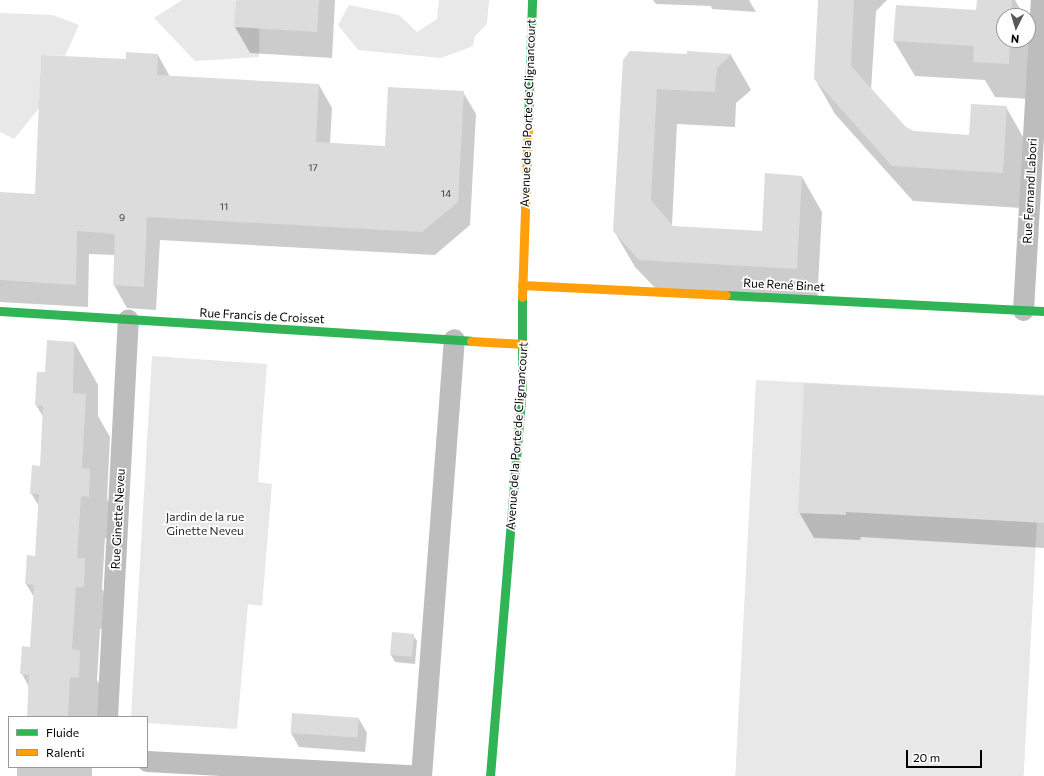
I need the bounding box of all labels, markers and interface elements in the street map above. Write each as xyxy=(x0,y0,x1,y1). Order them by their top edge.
north arrow xyxy=(996,8,1036,48)
street label: Avenue de la Porte de Clignancourt xyxy=(518,19,538,207)
text: N xyxy=(1010,33,1020,46)
street label: Rue Fernand Labori xyxy=(1020,138,1040,244)
house number: 17 xyxy=(308,162,318,174)
house number: 14 xyxy=(441,188,451,200)
house number: 11 xyxy=(220,201,228,213)
house number: 9 xyxy=(119,212,125,224)
street label: Rue René Binet xyxy=(743,276,825,294)
street label: Rue Francis de Croisset xyxy=(199,306,325,326)
street label: Avenue de la Porte de Clignancourt xyxy=(503,342,531,530)
street label: Rue Ginette Neveu xyxy=(108,468,128,570)
park label: Jardin de la rue Ginette Neveu xyxy=(166,510,244,538)
legend xyxy=(8,716,148,768)
text: Fluide xyxy=(46,725,79,739)
scale bar xyxy=(908,742,984,768)
text: Ralenti xyxy=(46,745,85,759)
text: 20 m xyxy=(913,750,940,764)

